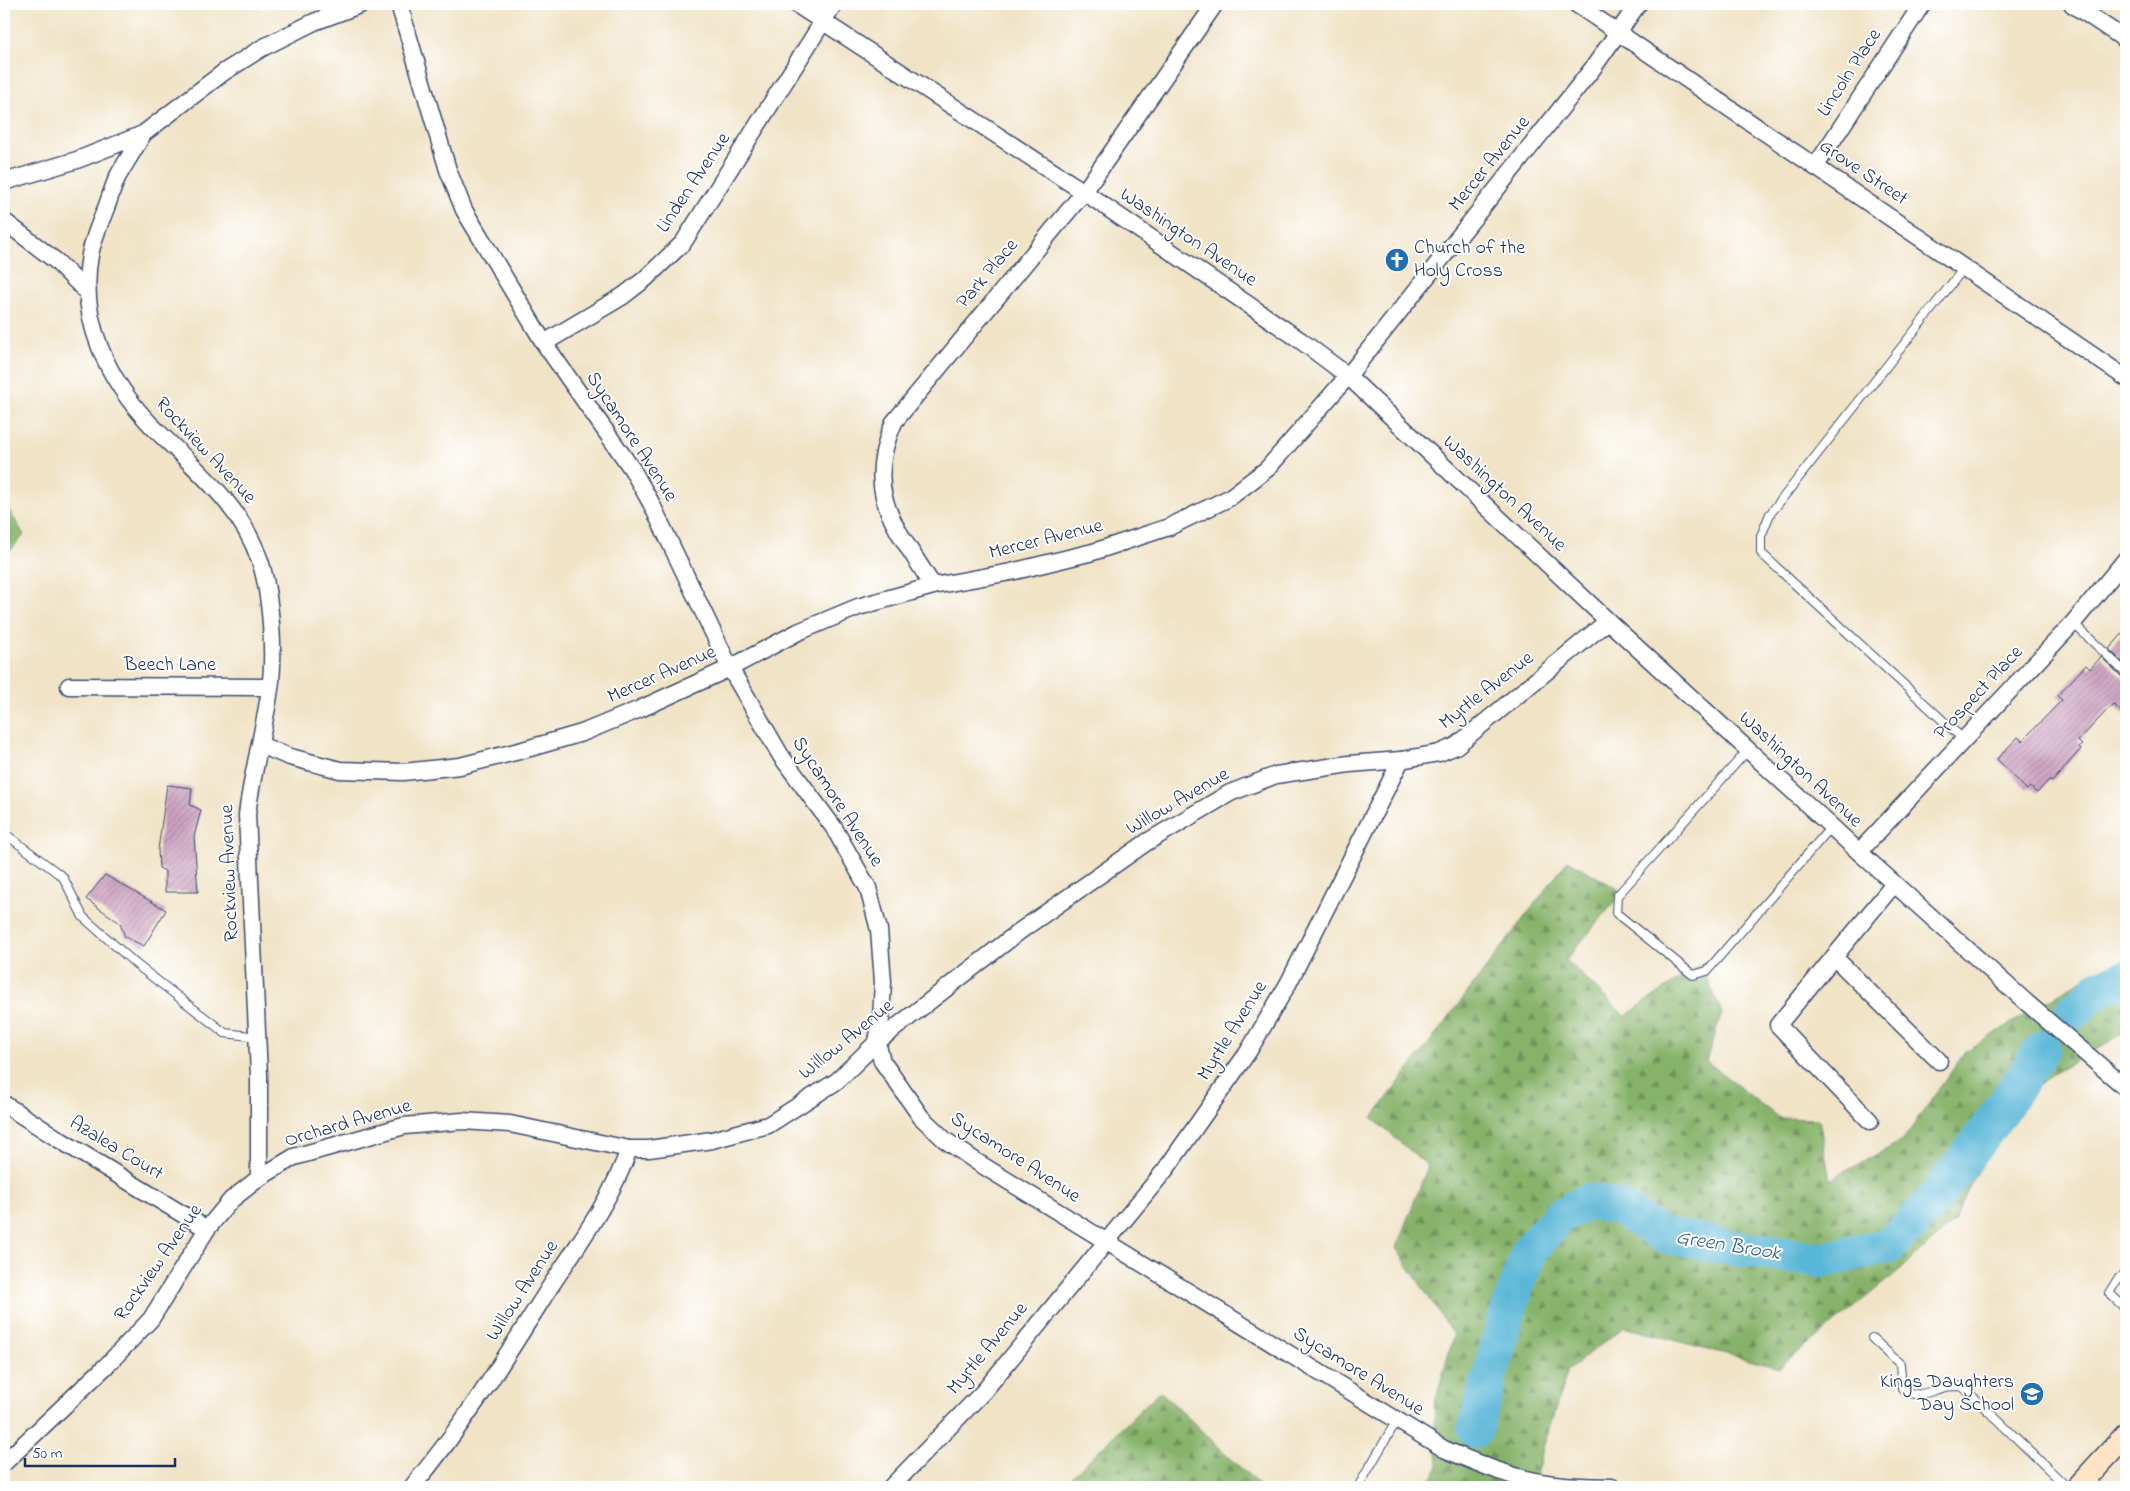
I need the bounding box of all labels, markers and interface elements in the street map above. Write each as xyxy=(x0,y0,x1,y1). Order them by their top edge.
street label: Lincoln Place xyxy=(1811,23,1889,123)
street label: Mercer Avenue xyxy=(1442,110,1538,218)
street label: Linden Avenue xyxy=(650,127,738,239)
street label: Grove Street xyxy=(1813,133,1914,214)
street label: Washington Avenue xyxy=(1113,181,1263,296)
street label: Park Place xyxy=(950,233,1026,315)
place label: Church of the Holy Cross xyxy=(1414,234,1525,286)
church icon: Church of the Holy Cross xyxy=(1384,247,1410,273)
street label: Sycamore Avenue xyxy=(578,366,684,508)
street label: Rockview Avenue xyxy=(148,391,262,511)
street label: Washington Avenue xyxy=(1435,429,1573,560)
street label: Mercer Avenue xyxy=(986,512,1106,568)
street label: Mercer Avenue xyxy=(603,638,721,712)
street label: Prospect Place xyxy=(1927,639,2031,747)
street label: Myrtle Avenue xyxy=(1433,645,1541,737)
street label: Beech Lane xyxy=(123,651,216,680)
street label: Washington Avenue xyxy=(1731,705,1869,836)
street label: Sycamore Avenue xyxy=(784,731,890,873)
street label: Willow Avenue xyxy=(1121,761,1235,843)
street label: Rockview Avenue xyxy=(213,804,247,942)
street label: Myrtle Avenue xyxy=(1191,975,1275,1087)
street label: Willow Avenue xyxy=(793,992,901,1087)
street label: Orchard Avenue xyxy=(281,1092,415,1156)
street label: Sycamore Avenue xyxy=(944,1105,1086,1211)
street label: Azalea Court xyxy=(63,1109,169,1189)
street label: Rockview Avenue xyxy=(108,1198,210,1328)
water label: Green Brook xyxy=(1674,1223,1783,1269)
street label: Willow Avenue xyxy=(479,1235,567,1347)
street label: Myrtle Avenue xyxy=(940,1296,1036,1402)
street label: Sycamore Avenue xyxy=(1287,1320,1429,1424)
place label: Kings Daughters Day School xyxy=(1880,1368,2014,1420)
school or university icon: Kings Daughters Day School xyxy=(2019,1381,2045,1407)
scale bar xyxy=(25,1436,175,1468)
text: 50 m xyxy=(32,1443,63,1465)

